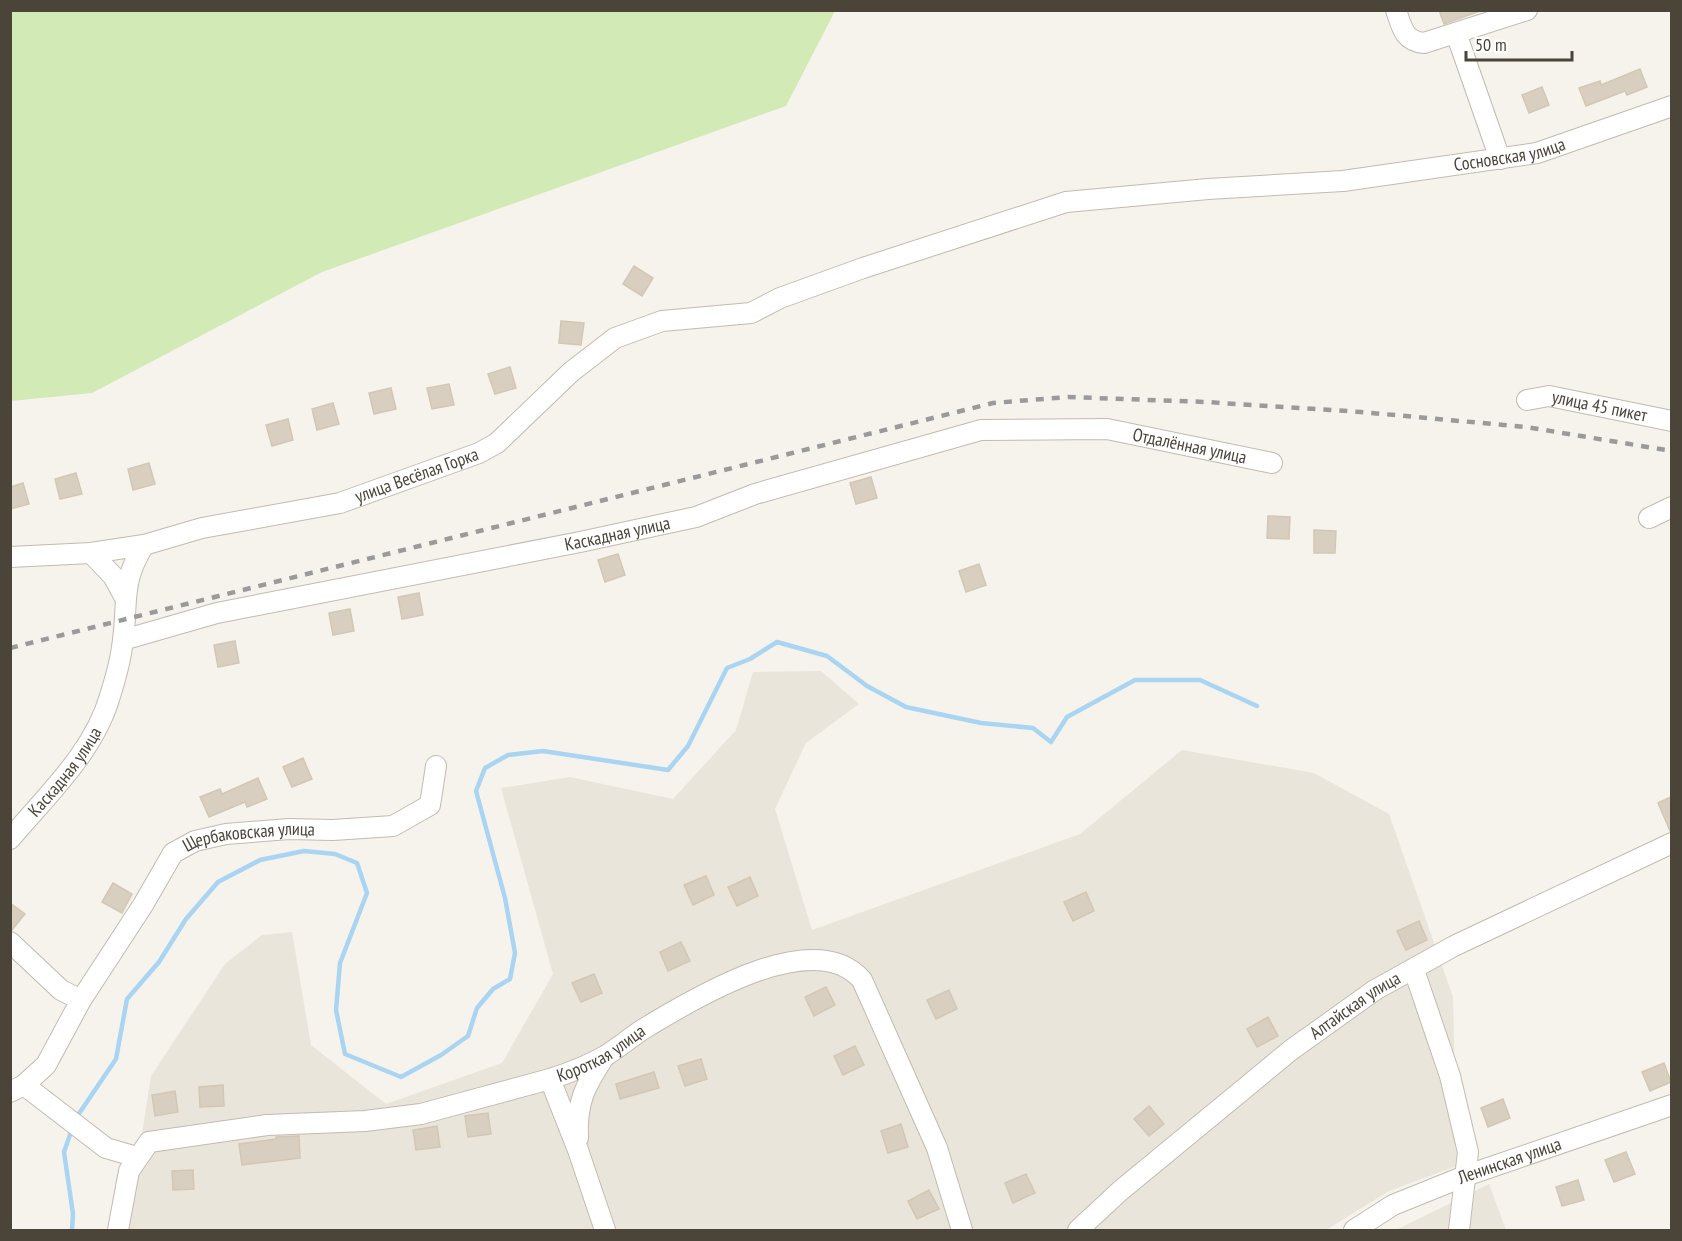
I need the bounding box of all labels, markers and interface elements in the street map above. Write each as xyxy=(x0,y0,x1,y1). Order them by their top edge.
scale bar xyxy=(1466,24,1572,62)
text: 50 m xyxy=(1475,33,1507,56)
street label: Сосновская улица xyxy=(1452,132,1568,176)
street label: улица 45 пикет xyxy=(1550,385,1650,427)
street label: Отдалённая улица xyxy=(1131,423,1249,468)
street label: улица Весёлая Горка xyxy=(352,442,482,508)
street label: Каскадная улица xyxy=(563,511,672,556)
street label: Каскадная улица xyxy=(23,723,106,821)
street label: Щербаковская улица xyxy=(178,817,315,857)
street label: Алтайская улица xyxy=(1305,966,1404,1044)
street label: Короткая улица xyxy=(554,1019,650,1087)
street label: Ленинская улица xyxy=(1453,1132,1564,1189)

